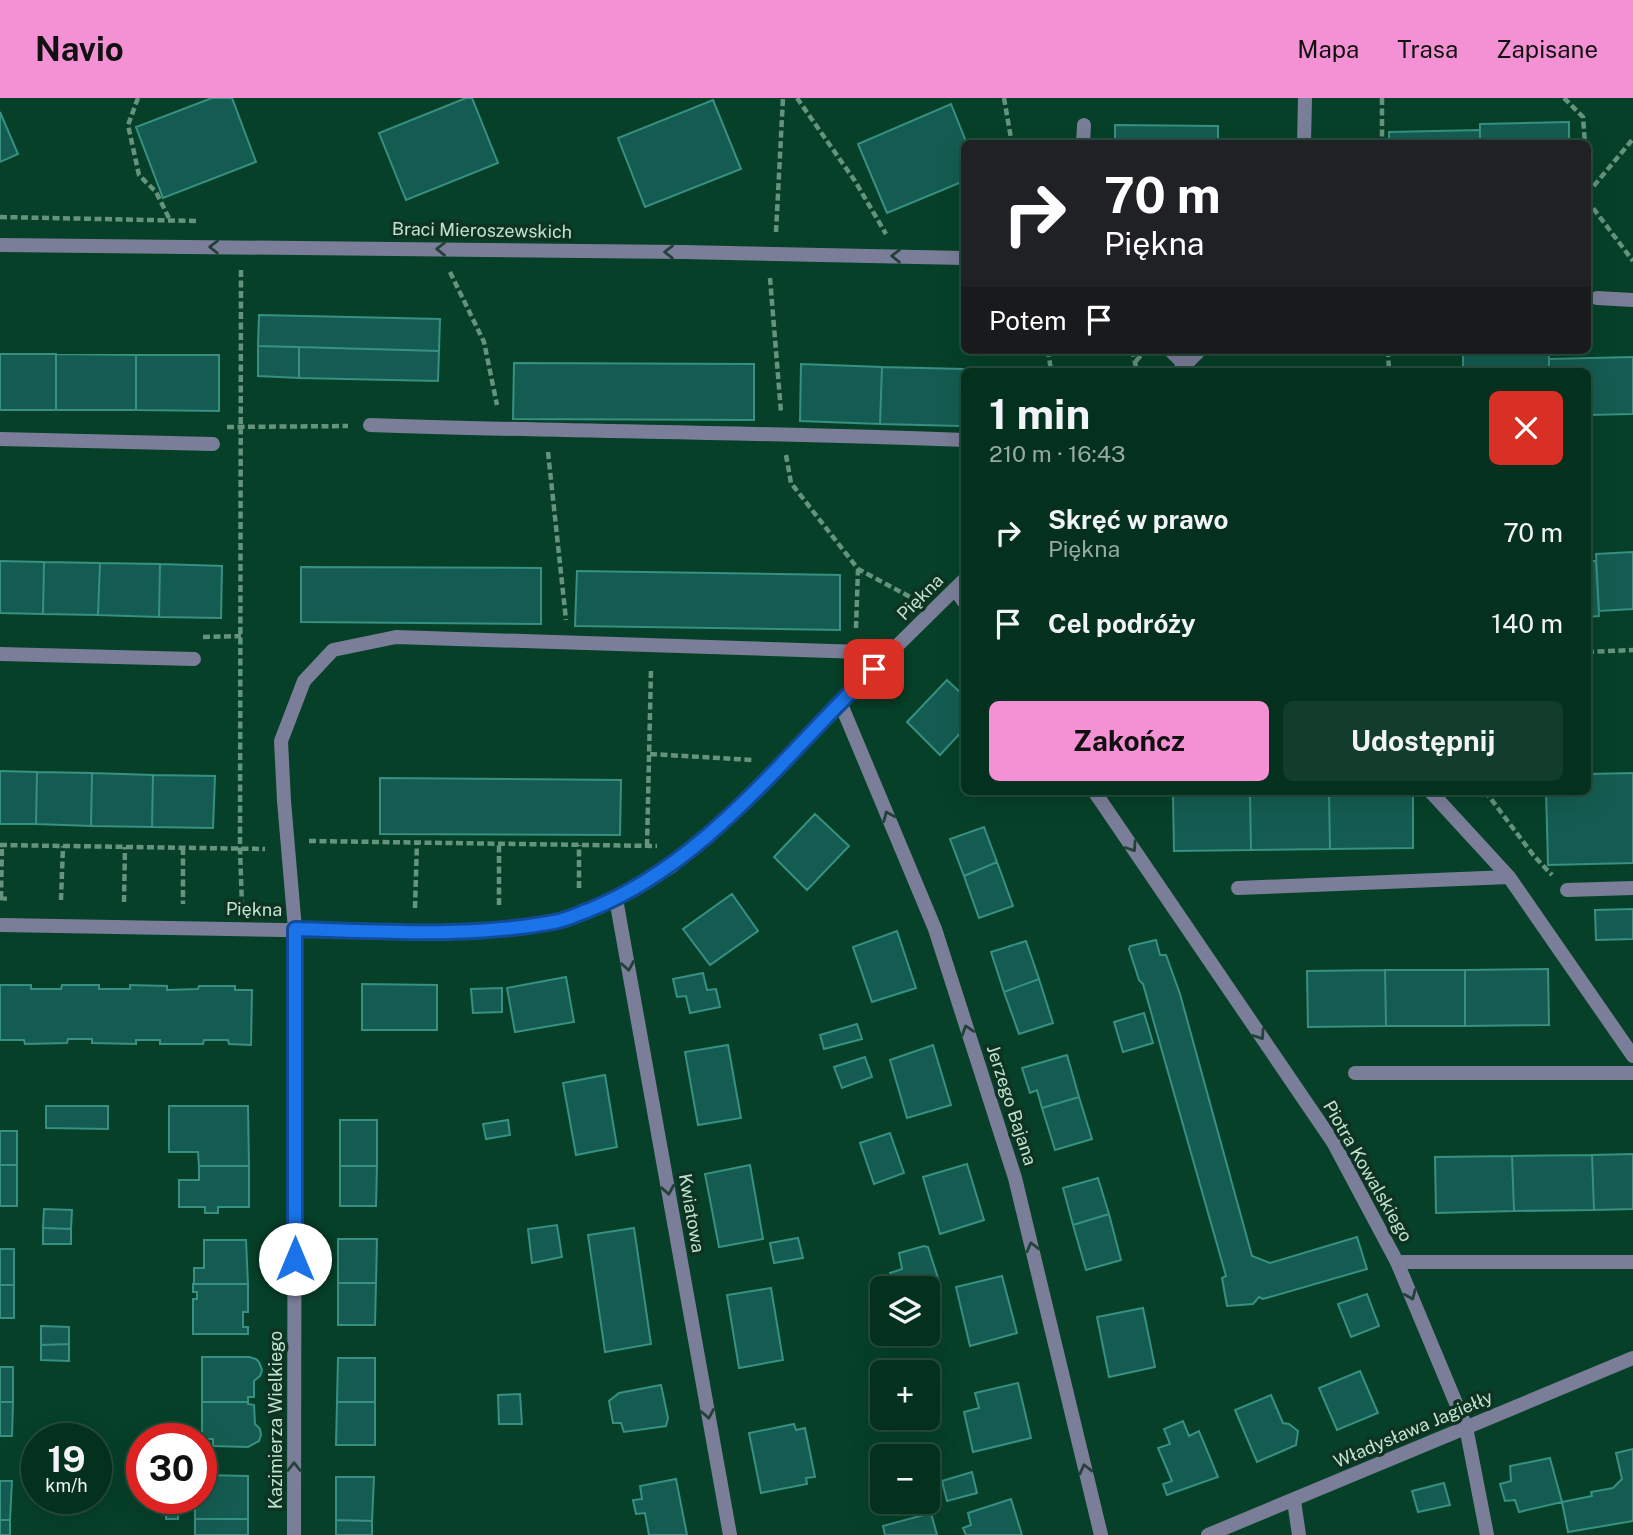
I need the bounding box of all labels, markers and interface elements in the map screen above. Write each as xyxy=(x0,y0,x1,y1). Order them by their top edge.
text: Navio xyxy=(35,30,124,68)
text: Mapa xyxy=(1297,35,1359,63)
text: Trasa xyxy=(1397,35,1458,63)
text: Zapisane xyxy=(1496,35,1598,63)
text: 70 m xyxy=(1104,166,1221,224)
icon: right xyxy=(989,168,1080,259)
street label: Braci Mieroszewskich xyxy=(392,218,572,242)
text: Piękna xyxy=(1104,225,1205,262)
one-way arrow xyxy=(208,239,218,255)
one-way arrow xyxy=(435,241,446,257)
one-way arrow xyxy=(663,244,674,259)
one-way arrow xyxy=(890,248,901,264)
icon: arrive xyxy=(1080,301,1118,339)
text: Potem xyxy=(989,305,1066,336)
text: 1 min xyxy=(989,389,1090,438)
button: close xyxy=(1489,391,1563,465)
text: 210 m · 16:43 xyxy=(989,440,1126,467)
text: Skręć w prawo xyxy=(1048,504,1228,535)
icon: right xyxy=(989,514,1027,552)
text: 70 m xyxy=(1503,517,1563,548)
text: Piękna xyxy=(1048,535,1120,562)
street label: Piękna xyxy=(893,570,947,624)
icon: arrive xyxy=(989,605,1027,643)
text: Cel podróży xyxy=(1048,608,1196,639)
text: 140 m xyxy=(1491,608,1563,639)
pin xyxy=(844,639,904,699)
icon: arrive xyxy=(855,650,893,688)
button: Zakończ xyxy=(989,701,1269,781)
button: Udostępnij xyxy=(1283,701,1563,781)
one-way arrow xyxy=(882,811,896,824)
one-way arrow xyxy=(1124,839,1136,852)
street label: Piękna xyxy=(226,898,282,920)
one-way arrow xyxy=(620,960,635,972)
one-way arrow xyxy=(961,1024,976,1036)
one-way arrow xyxy=(1252,1027,1265,1040)
street label: Jerzego Bajana xyxy=(983,1042,1041,1168)
street label: Piotra Kowalskiego xyxy=(1319,1097,1417,1245)
street label: Kwiatowa xyxy=(675,1172,709,1254)
one-way arrow xyxy=(660,1184,675,1196)
position arrow xyxy=(258,1222,332,1296)
one-way arrow xyxy=(1026,1242,1040,1254)
map controls xyxy=(870,1276,940,1514)
button: layers xyxy=(870,1276,940,1346)
one-way arrow xyxy=(1403,1288,1417,1300)
street label: Kazimierza Wielkiego xyxy=(265,1331,286,1509)
button: + xyxy=(870,1360,940,1430)
street label: Władysława Jagiełły xyxy=(1330,1386,1496,1472)
one-way arrow xyxy=(700,1408,715,1420)
speed limit sign: 30 xyxy=(126,1423,217,1514)
text: 19 xyxy=(47,1439,86,1480)
button: − xyxy=(870,1444,940,1514)
one-way arrow xyxy=(286,1461,302,1472)
one-way arrow xyxy=(1079,1463,1093,1475)
text: km/h xyxy=(45,1475,88,1496)

